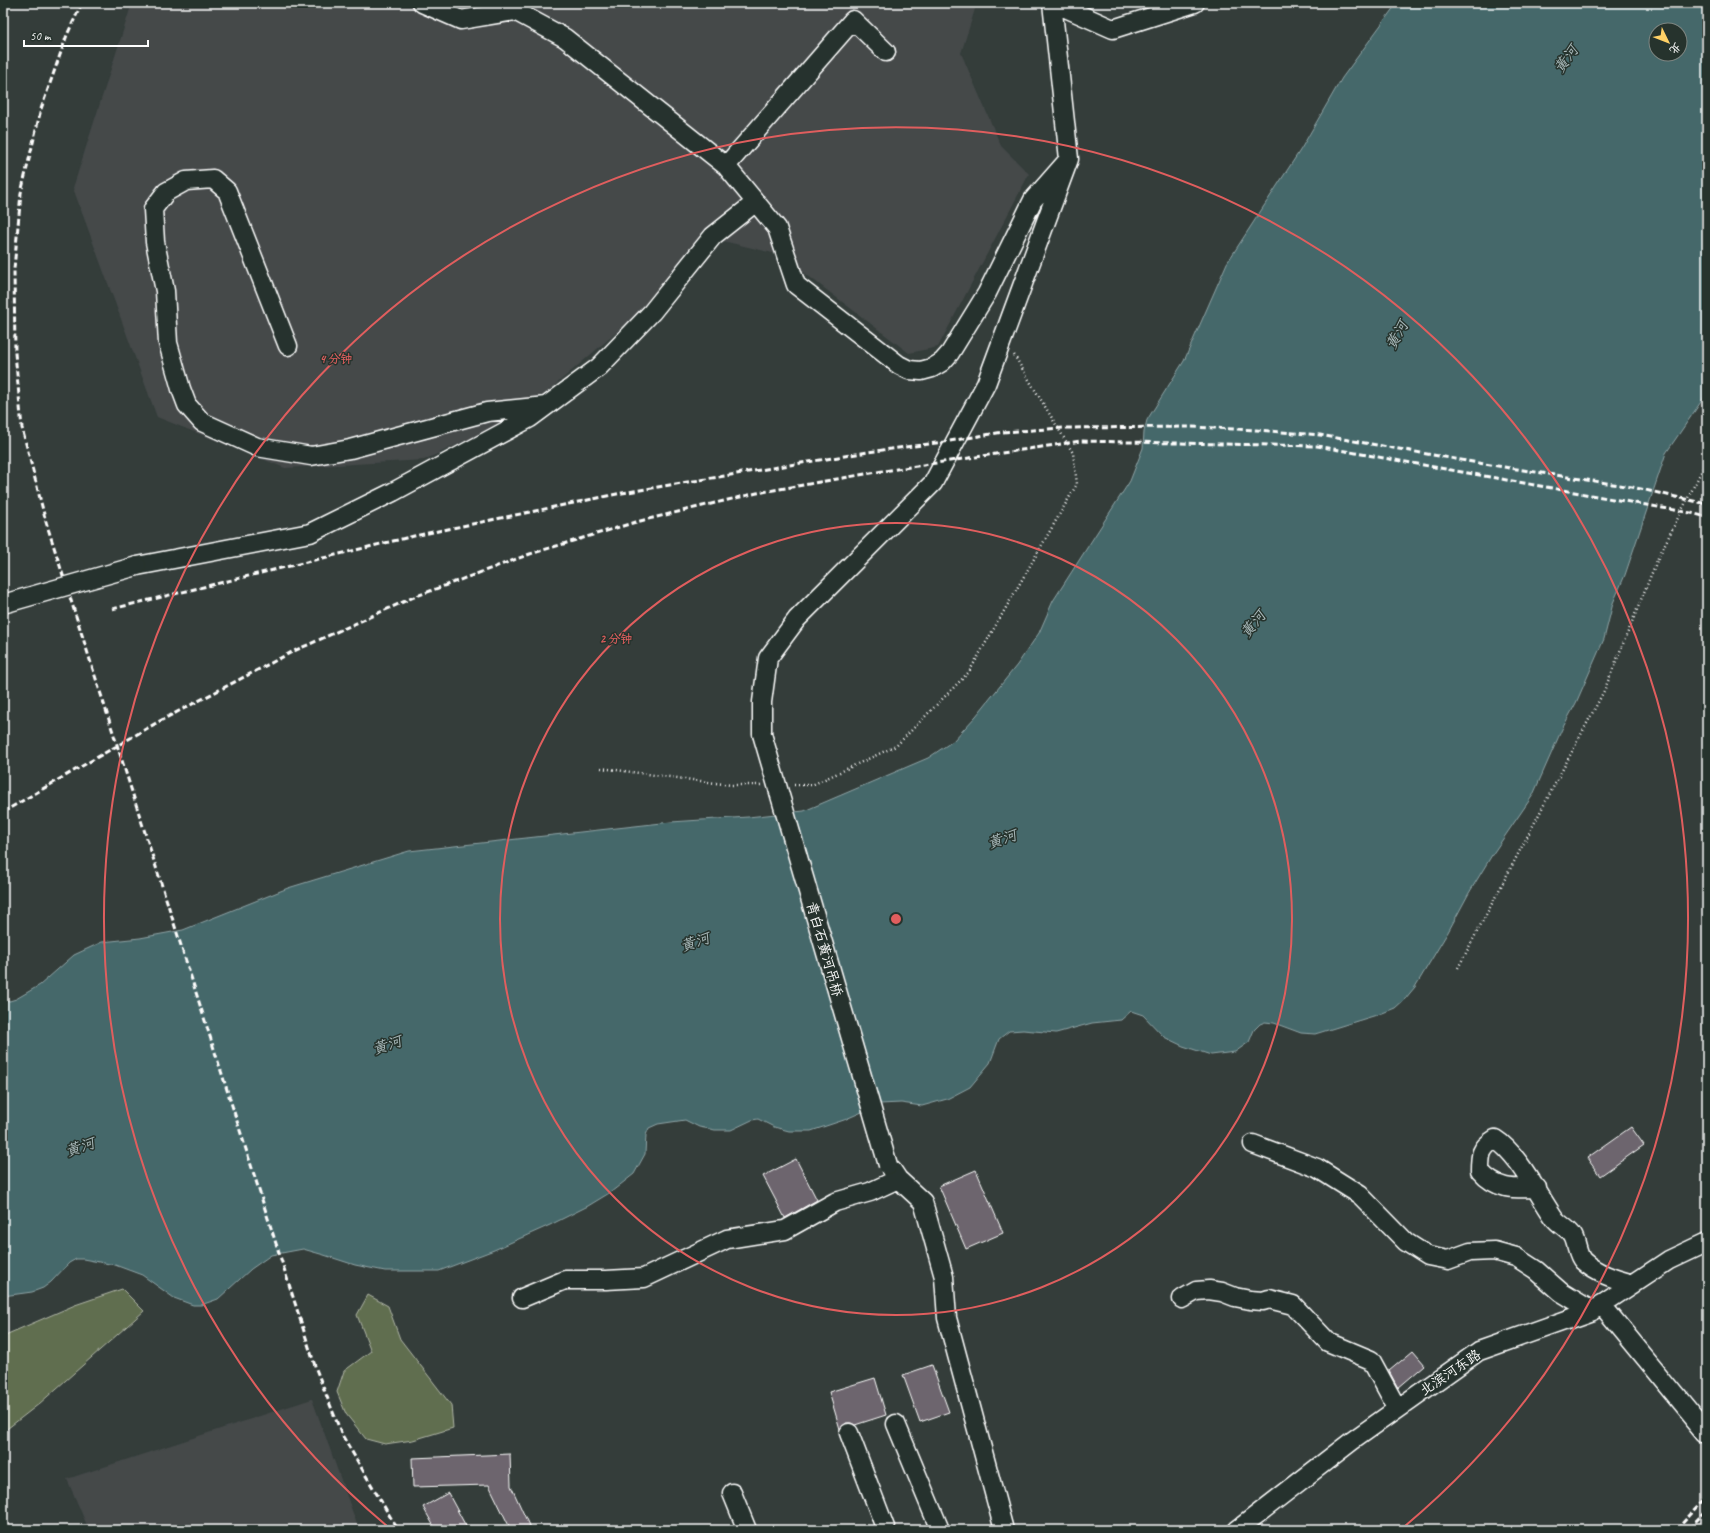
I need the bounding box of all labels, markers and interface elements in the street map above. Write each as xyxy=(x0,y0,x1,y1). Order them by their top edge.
scale bar xyxy=(24,22,148,48)
north arrow xyxy=(1648,22,1688,62)
text: 50 m xyxy=(30,28,52,44)
water label: 黄河 xyxy=(1550,39,1585,77)
text: 北 xyxy=(1666,40,1684,58)
water label: 黄河 xyxy=(1382,315,1414,353)
text: 4 分钟 xyxy=(320,351,352,367)
water label: 黄河 xyxy=(1237,604,1272,642)
text: 2 分钟 xyxy=(600,631,632,647)
water label: 黄河 xyxy=(985,825,1022,853)
street label: 青白石黄河吊桥 xyxy=(803,900,846,999)
centre of rings xyxy=(889,912,903,926)
water label: 黄河 xyxy=(678,928,715,956)
water label: 黄河 xyxy=(370,1031,407,1059)
water label: 黄河 xyxy=(63,1133,100,1161)
street label: 北滨河东路 xyxy=(1417,1346,1484,1399)

